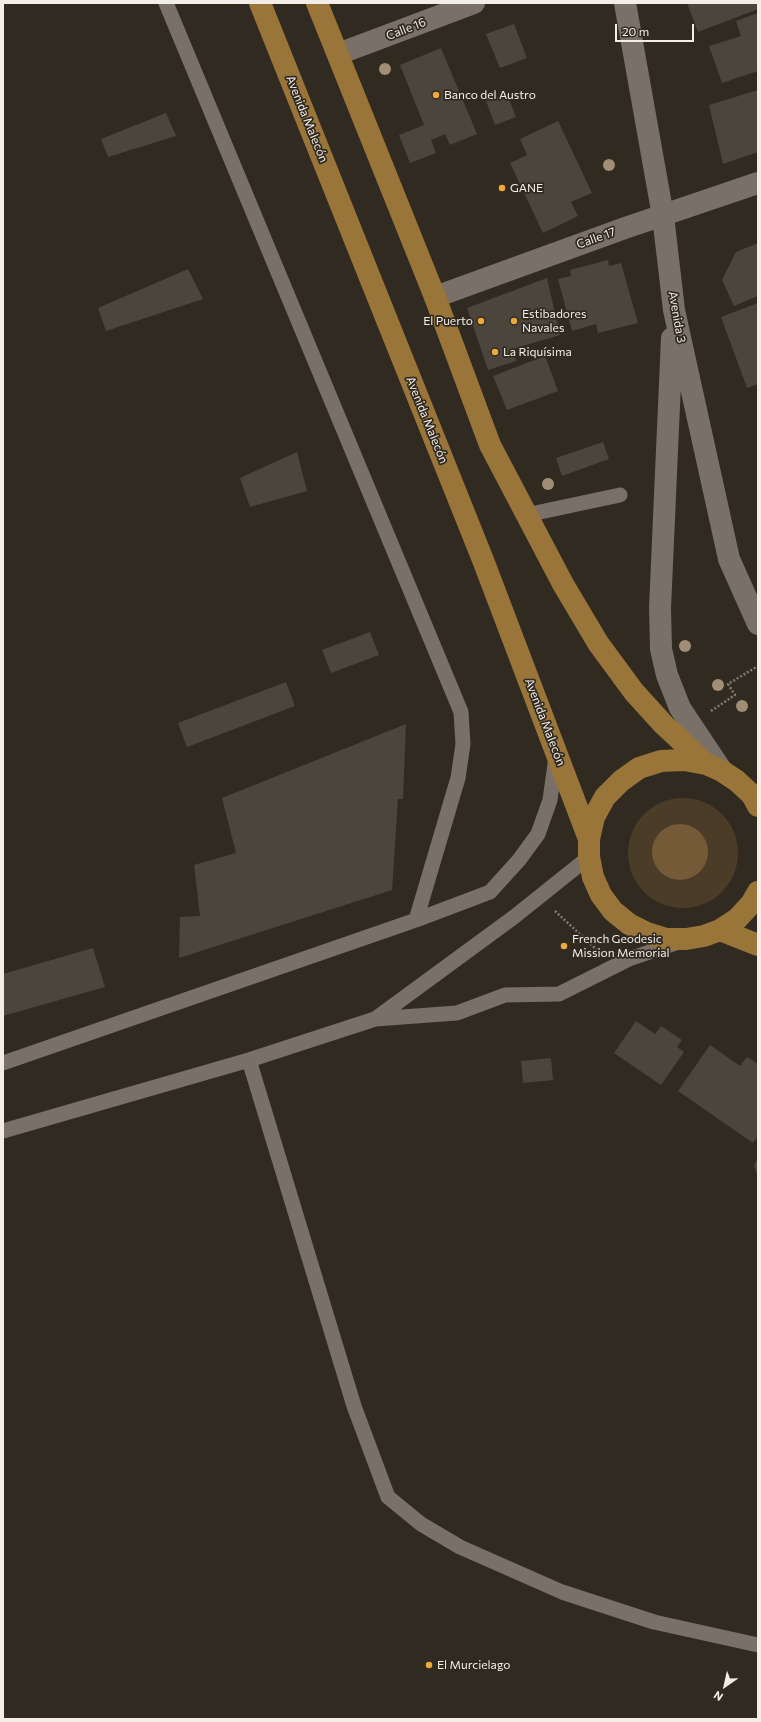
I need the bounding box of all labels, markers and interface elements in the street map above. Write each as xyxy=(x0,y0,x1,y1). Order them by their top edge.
street label: Calle 16 xyxy=(384,15,428,43)
scale bar xyxy=(617,16,696,42)
text: 20 m xyxy=(622,24,649,38)
street label: Avenida Malecón xyxy=(283,73,331,165)
place label: Banco del Austro xyxy=(444,88,536,102)
marker: Banco del Austro xyxy=(431,90,441,100)
place label: GANE xyxy=(510,181,543,195)
marker: GANE xyxy=(497,183,507,193)
street label: Calle 17 xyxy=(574,224,618,252)
street label: Avenida 3 xyxy=(665,290,689,344)
place label: Estibadores Navales xyxy=(522,307,586,335)
place label: El Puerto xyxy=(423,314,473,328)
marker: El Puerto xyxy=(476,316,486,326)
marker: Estibadores Navales xyxy=(509,316,519,326)
place label: La Riquísima xyxy=(503,345,572,359)
marker: La Riquísima xyxy=(490,347,500,357)
street label: Avenida Malecón xyxy=(403,374,451,466)
street label: Avenida Malecón xyxy=(522,676,568,768)
place label: French Geodesic Mission Memorial xyxy=(572,932,670,960)
marker: French Geodesic Mission Memorial xyxy=(559,941,569,951)
place label: El Murcielago xyxy=(437,1658,510,1672)
marker: El Murcielago xyxy=(424,1660,434,1670)
north arrow xyxy=(705,1666,745,1706)
text: N xyxy=(711,1689,725,1704)

